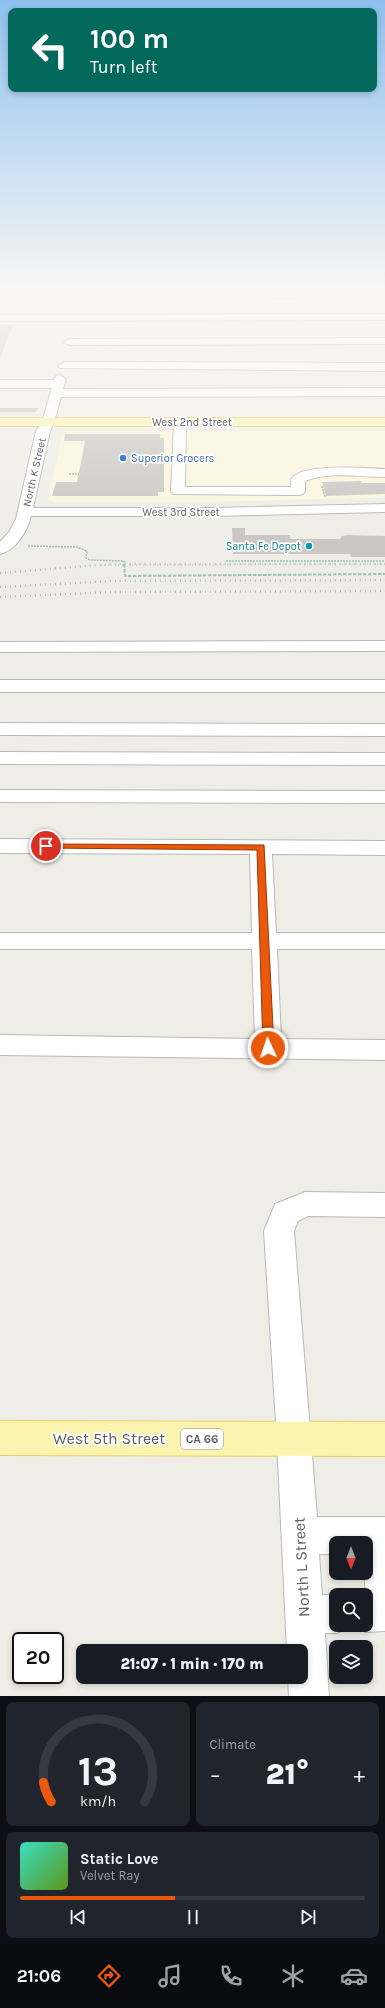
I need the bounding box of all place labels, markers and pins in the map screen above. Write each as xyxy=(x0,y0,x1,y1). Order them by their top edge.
place label: Superior Grocers xyxy=(131,452,215,465)
marker: Superior Grocers xyxy=(118,453,128,463)
place label: Santa Fe Depot xyxy=(226,540,301,553)
marker: Santa Fe Depot xyxy=(304,541,314,551)
pin xyxy=(29,829,63,863)

